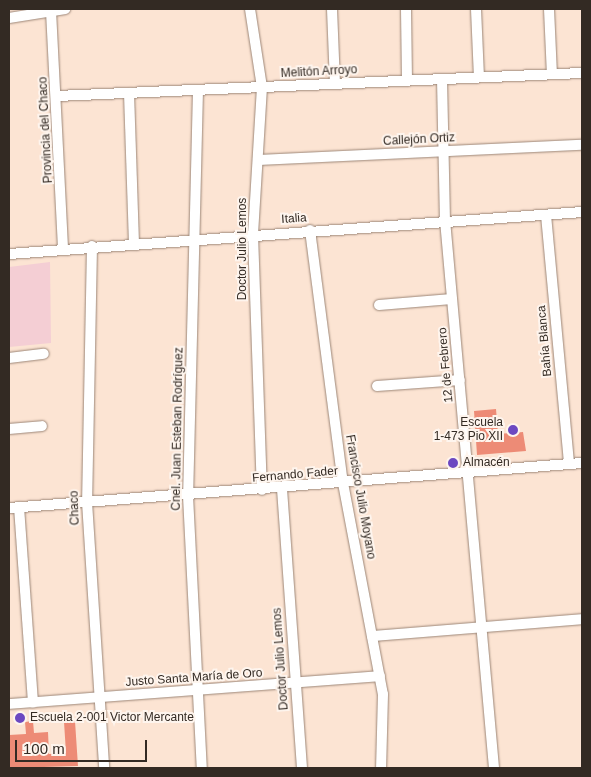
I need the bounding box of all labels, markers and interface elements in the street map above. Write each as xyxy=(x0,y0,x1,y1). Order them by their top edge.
street label: Melitón Arroyo xyxy=(280,63,358,81)
street label: Provincia del Chaco xyxy=(36,76,56,184)
street label: Callejón Ortiz xyxy=(383,131,455,149)
street label: Doctor Julio Lemos xyxy=(236,198,250,300)
street label: Italia xyxy=(281,211,307,227)
street label: Bahía Blanca xyxy=(535,305,555,377)
street label: 12 de Febrero xyxy=(436,327,456,403)
street label: Cnel. Juan Esteban Rodríguez xyxy=(169,347,187,511)
place label: Escuela 1-473 Pio XII xyxy=(434,416,503,444)
marker: Escuela 1-473 Pio XII xyxy=(507,424,519,436)
street label: Francisco Julio Moyano xyxy=(342,434,378,560)
place label: Almacén xyxy=(463,456,510,470)
marker: Almacén xyxy=(447,457,459,469)
street label: Fernando Fader xyxy=(252,464,338,486)
street label: Chaco xyxy=(67,490,83,526)
street label: Doctor Julio Lemos xyxy=(270,607,292,711)
street label: Justo Santa María de Oro xyxy=(125,666,263,690)
place label: Escuela 2-001 Victor Mercante xyxy=(30,711,194,725)
marker: Escuela 2-001 Victor Mercante xyxy=(14,712,26,724)
scale bar xyxy=(18,730,150,762)
text: 100 m xyxy=(23,740,65,757)

